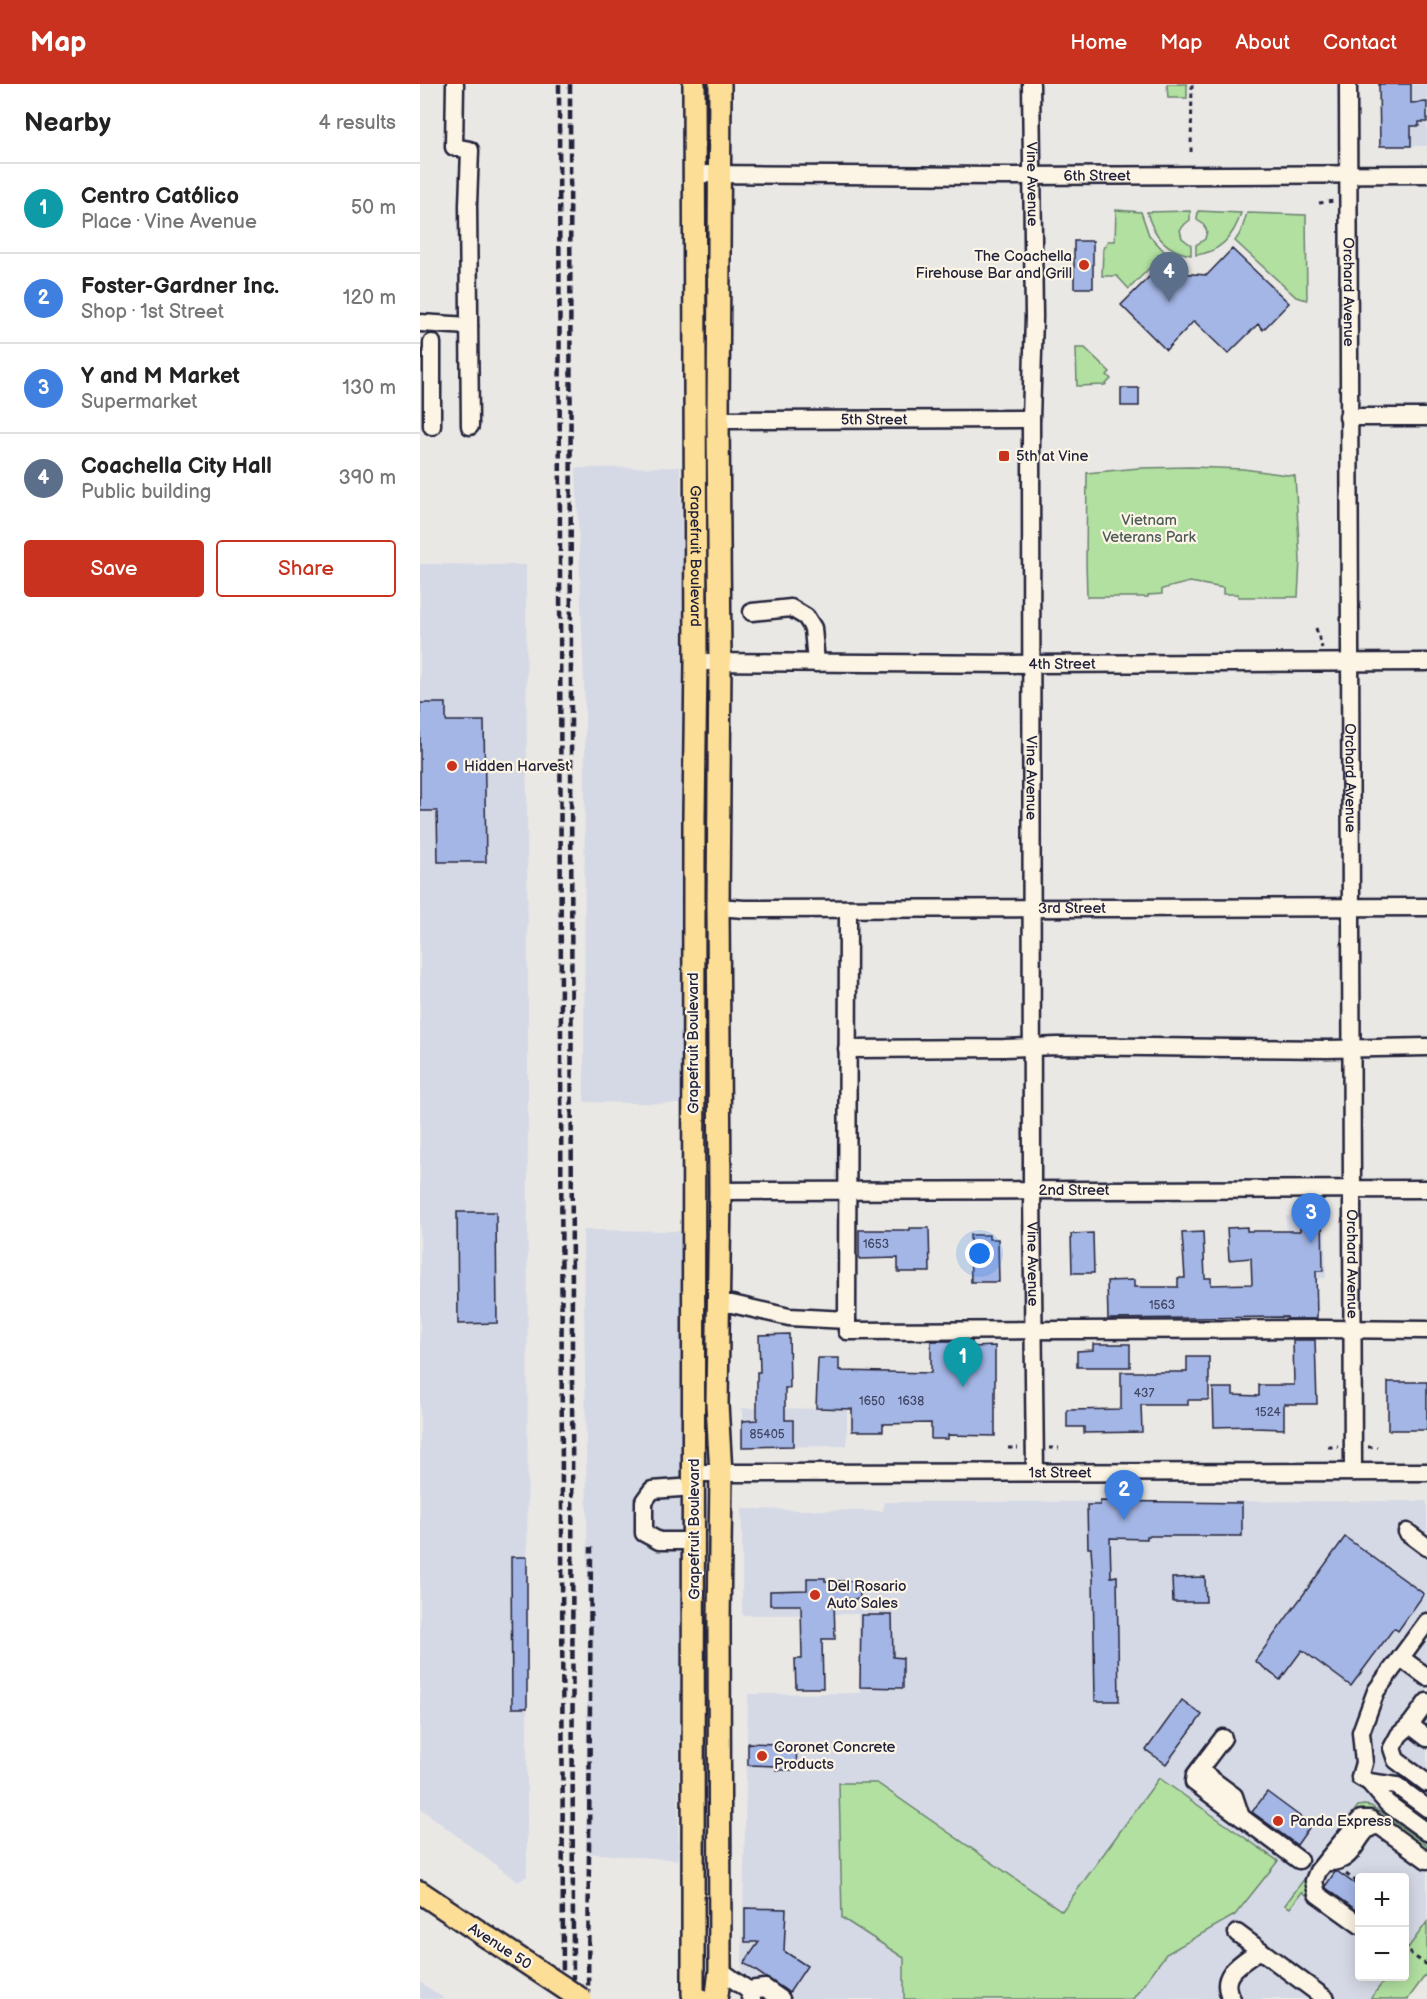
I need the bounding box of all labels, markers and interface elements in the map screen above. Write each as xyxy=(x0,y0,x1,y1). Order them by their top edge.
text: Map xyxy=(30,26,86,59)
text: Home xyxy=(1070,30,1127,55)
text: Map xyxy=(1160,30,1202,55)
text: About xyxy=(1235,30,1290,55)
text: Contact xyxy=(1323,30,1397,55)
text: Nearby xyxy=(24,108,111,139)
text: 4 results xyxy=(318,111,396,135)
street label: Vine Avenue xyxy=(1022,142,1042,227)
street label: 6th Street xyxy=(1063,166,1131,186)
text: Centro Católico xyxy=(81,183,239,210)
text: 1 xyxy=(39,196,48,220)
text: 50 m xyxy=(351,196,396,220)
text: Place · Vine Avenue xyxy=(81,210,257,234)
street label: Orchard Avenue xyxy=(1339,237,1358,347)
place label: The Coachella Firehouse Bar and Grill xyxy=(915,247,1072,283)
pin: 4 xyxy=(1150,252,1188,302)
marker: The Coachella Firehouse Bar and Grill xyxy=(1077,258,1091,272)
text: Foster-Gardner Inc. xyxy=(81,273,279,300)
text: 2 xyxy=(38,286,49,310)
text: 120 m xyxy=(343,286,396,310)
text: Shop · 1st Street xyxy=(81,300,224,324)
text: Y and M Market xyxy=(81,363,240,390)
text: 3 xyxy=(38,376,49,400)
text: 130 m xyxy=(342,376,396,400)
text: Supermarket xyxy=(81,390,197,414)
street label: 5th Street xyxy=(841,410,908,430)
place label: 5th at Vine xyxy=(1016,447,1088,466)
marker: 5th at Vine xyxy=(997,449,1011,463)
text: Coachella City Hall xyxy=(81,453,272,480)
text: 4 xyxy=(38,466,49,490)
text: 390 m xyxy=(338,466,396,490)
text: Public building xyxy=(81,480,211,504)
street label: Grapefruit Boulevard xyxy=(685,485,705,627)
park label: Vietnam Veterans Park xyxy=(1102,511,1196,547)
button: Save xyxy=(24,540,204,597)
button: Share xyxy=(216,540,396,597)
street label: 4th Street xyxy=(1028,655,1096,674)
street label: Orchard Avenue xyxy=(1340,723,1360,833)
street label: Vine Avenue xyxy=(1021,736,1041,820)
place label: Hidden Harvest xyxy=(464,757,570,776)
marker: Hidden Harvest xyxy=(445,759,459,773)
street label: 3rd Street xyxy=(1038,899,1106,918)
street label: Grapefruit Boulevard xyxy=(684,972,703,1114)
street label: 2nd Street xyxy=(1039,1181,1110,1200)
pin: 3 xyxy=(1292,1194,1330,1243)
street label: Orchard Avenue xyxy=(1342,1209,1361,1319)
street label: Vine Avenue xyxy=(1022,1222,1042,1306)
house number: 1653 xyxy=(863,1237,889,1252)
your location xyxy=(965,1239,994,1268)
house number: 1563 xyxy=(1149,1298,1175,1313)
pin: 1 xyxy=(944,1338,982,1387)
house number: 437 xyxy=(1134,1386,1154,1401)
house number: 1650 xyxy=(859,1394,885,1409)
house number: 1638 xyxy=(898,1394,924,1409)
house number: 1524 xyxy=(1255,1405,1282,1420)
house number: 85405 xyxy=(749,1427,785,1442)
street label: Grapefruit Boulevard xyxy=(685,1458,704,1600)
street label: 1st Street xyxy=(1029,1463,1092,1483)
pin: 2 xyxy=(1104,1470,1144,1520)
place label: Del Rosario Auto Sales xyxy=(827,1577,907,1613)
marker: Del Rosario Auto Sales xyxy=(808,1588,822,1602)
place label: Coronet Concrete Products xyxy=(774,1738,896,1774)
marker: Coronet Concrete Products xyxy=(755,1749,769,1763)
place label: Panda Express xyxy=(1290,1812,1392,1831)
marker: Panda Express xyxy=(1271,1814,1285,1828)
map controls xyxy=(1355,1873,1409,1981)
button: + xyxy=(1355,1873,1409,1927)
street label: Avenue 50 xyxy=(464,1919,535,1974)
button: − xyxy=(1355,1927,1409,1981)

